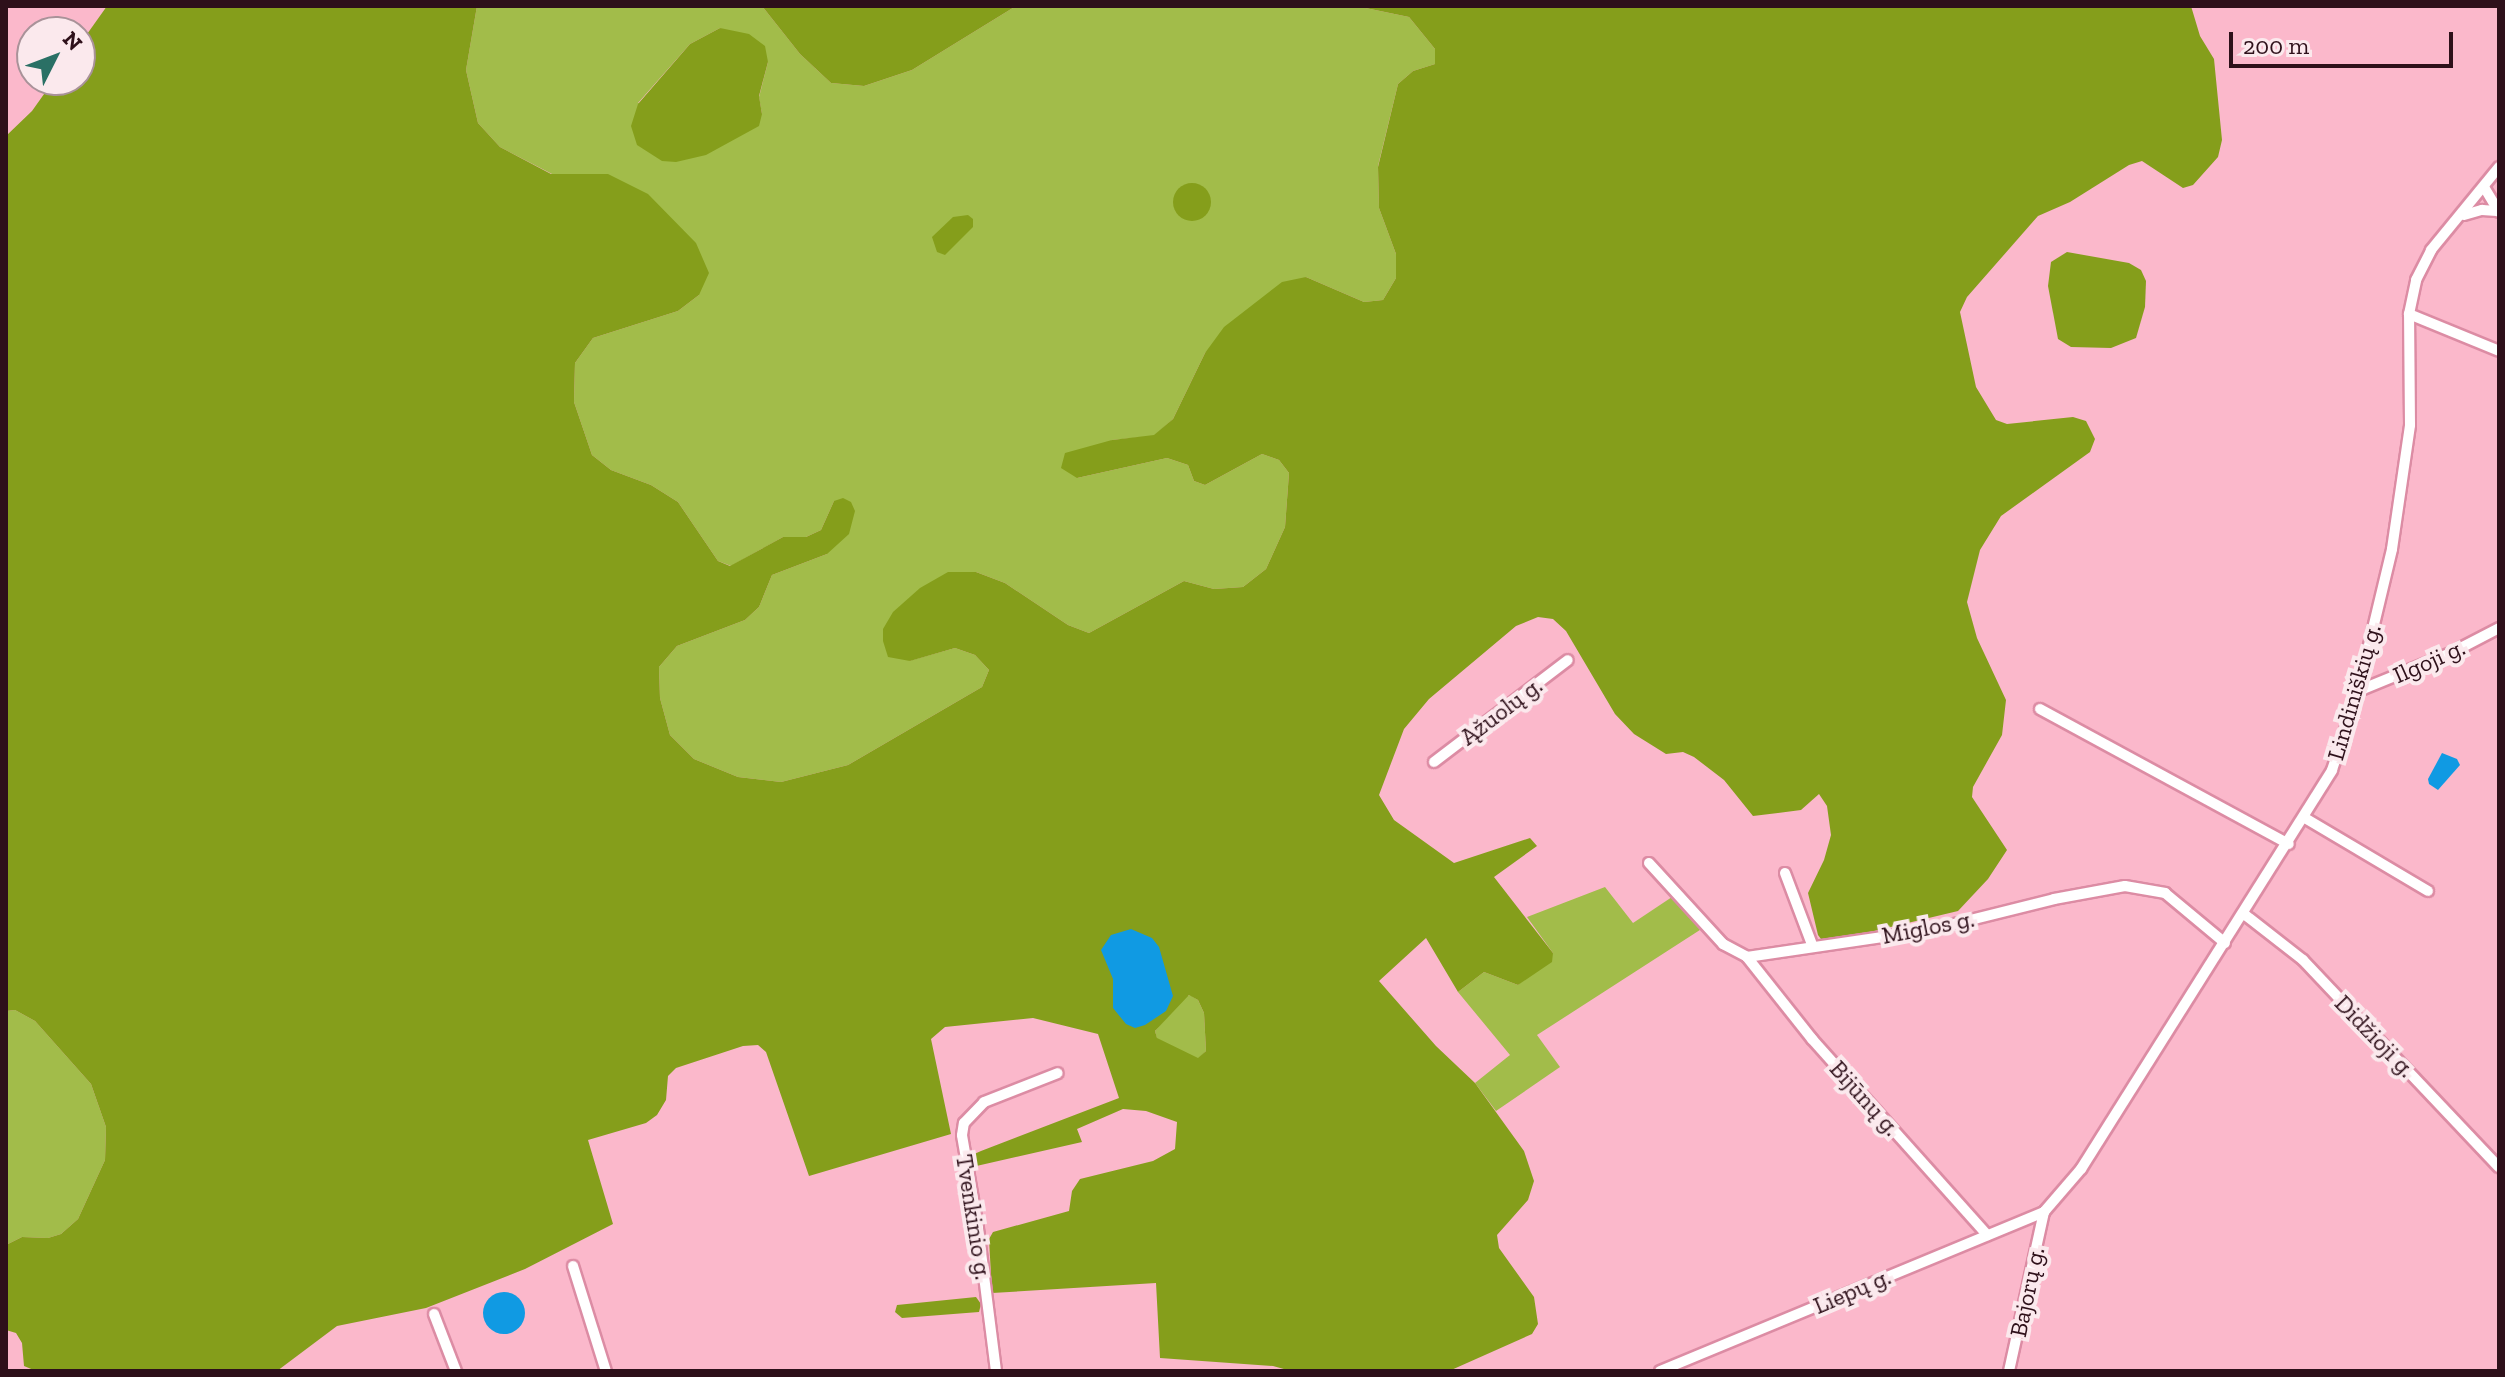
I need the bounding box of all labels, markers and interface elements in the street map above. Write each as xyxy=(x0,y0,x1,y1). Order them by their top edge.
north arrow xyxy=(16,16,96,96)
scale bar xyxy=(2233,16,2457,66)
text: N xyxy=(57,26,88,56)
text: 200 m xyxy=(2243,31,2309,60)
street label: Lindiniškių g. xyxy=(2321,621,2387,763)
street label: Ilgoji g. xyxy=(2389,632,2469,690)
street label: Ąžuolų g. xyxy=(1454,671,1548,751)
street label: Miglos g. xyxy=(1879,904,1977,950)
street label: Didžioji g. xyxy=(2329,989,2421,1083)
street label: Bijūnų g. xyxy=(1824,1054,1906,1142)
street label: Tvenkinio g. xyxy=(950,1152,998,1282)
street label: Bajorų g. xyxy=(2003,1244,2051,1340)
street label: Liepų g. xyxy=(1809,1262,1895,1320)

